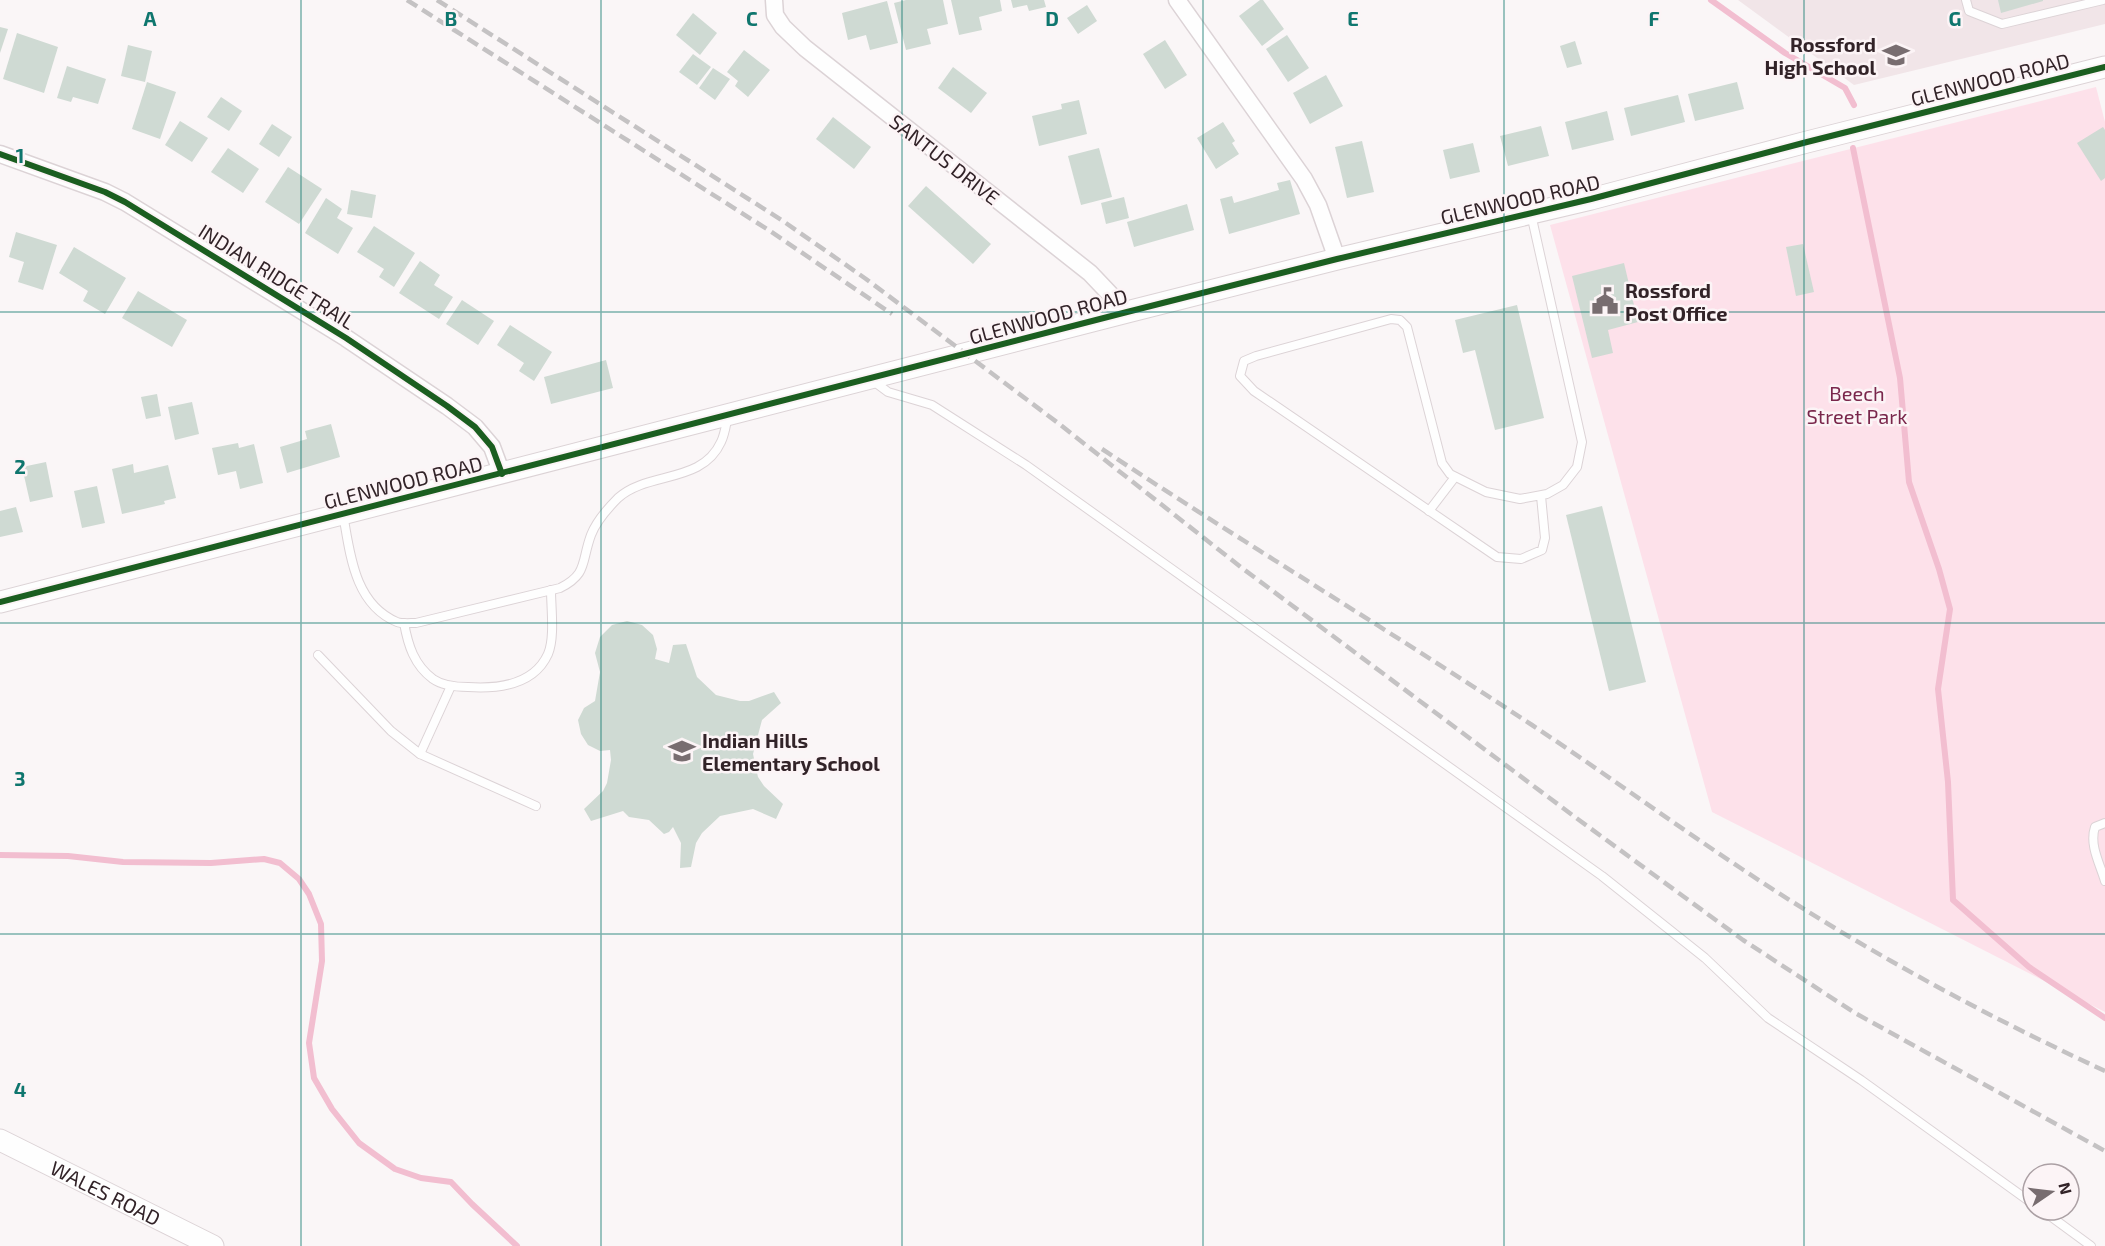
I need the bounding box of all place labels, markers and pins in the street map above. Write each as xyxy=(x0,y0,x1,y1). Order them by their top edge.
place label: Rossford High School xyxy=(1765,32,1876,79)
school or university icon: Rossford High School xyxy=(1881,40,1911,70)
place label: Rossford Post Office xyxy=(1625,278,1728,325)
public building icon: Rossford Post Office xyxy=(1590,286,1620,316)
place label: Indian Hills Elementary School xyxy=(702,728,880,776)
school or university icon: Indian Hills Elementary School xyxy=(667,736,697,766)

